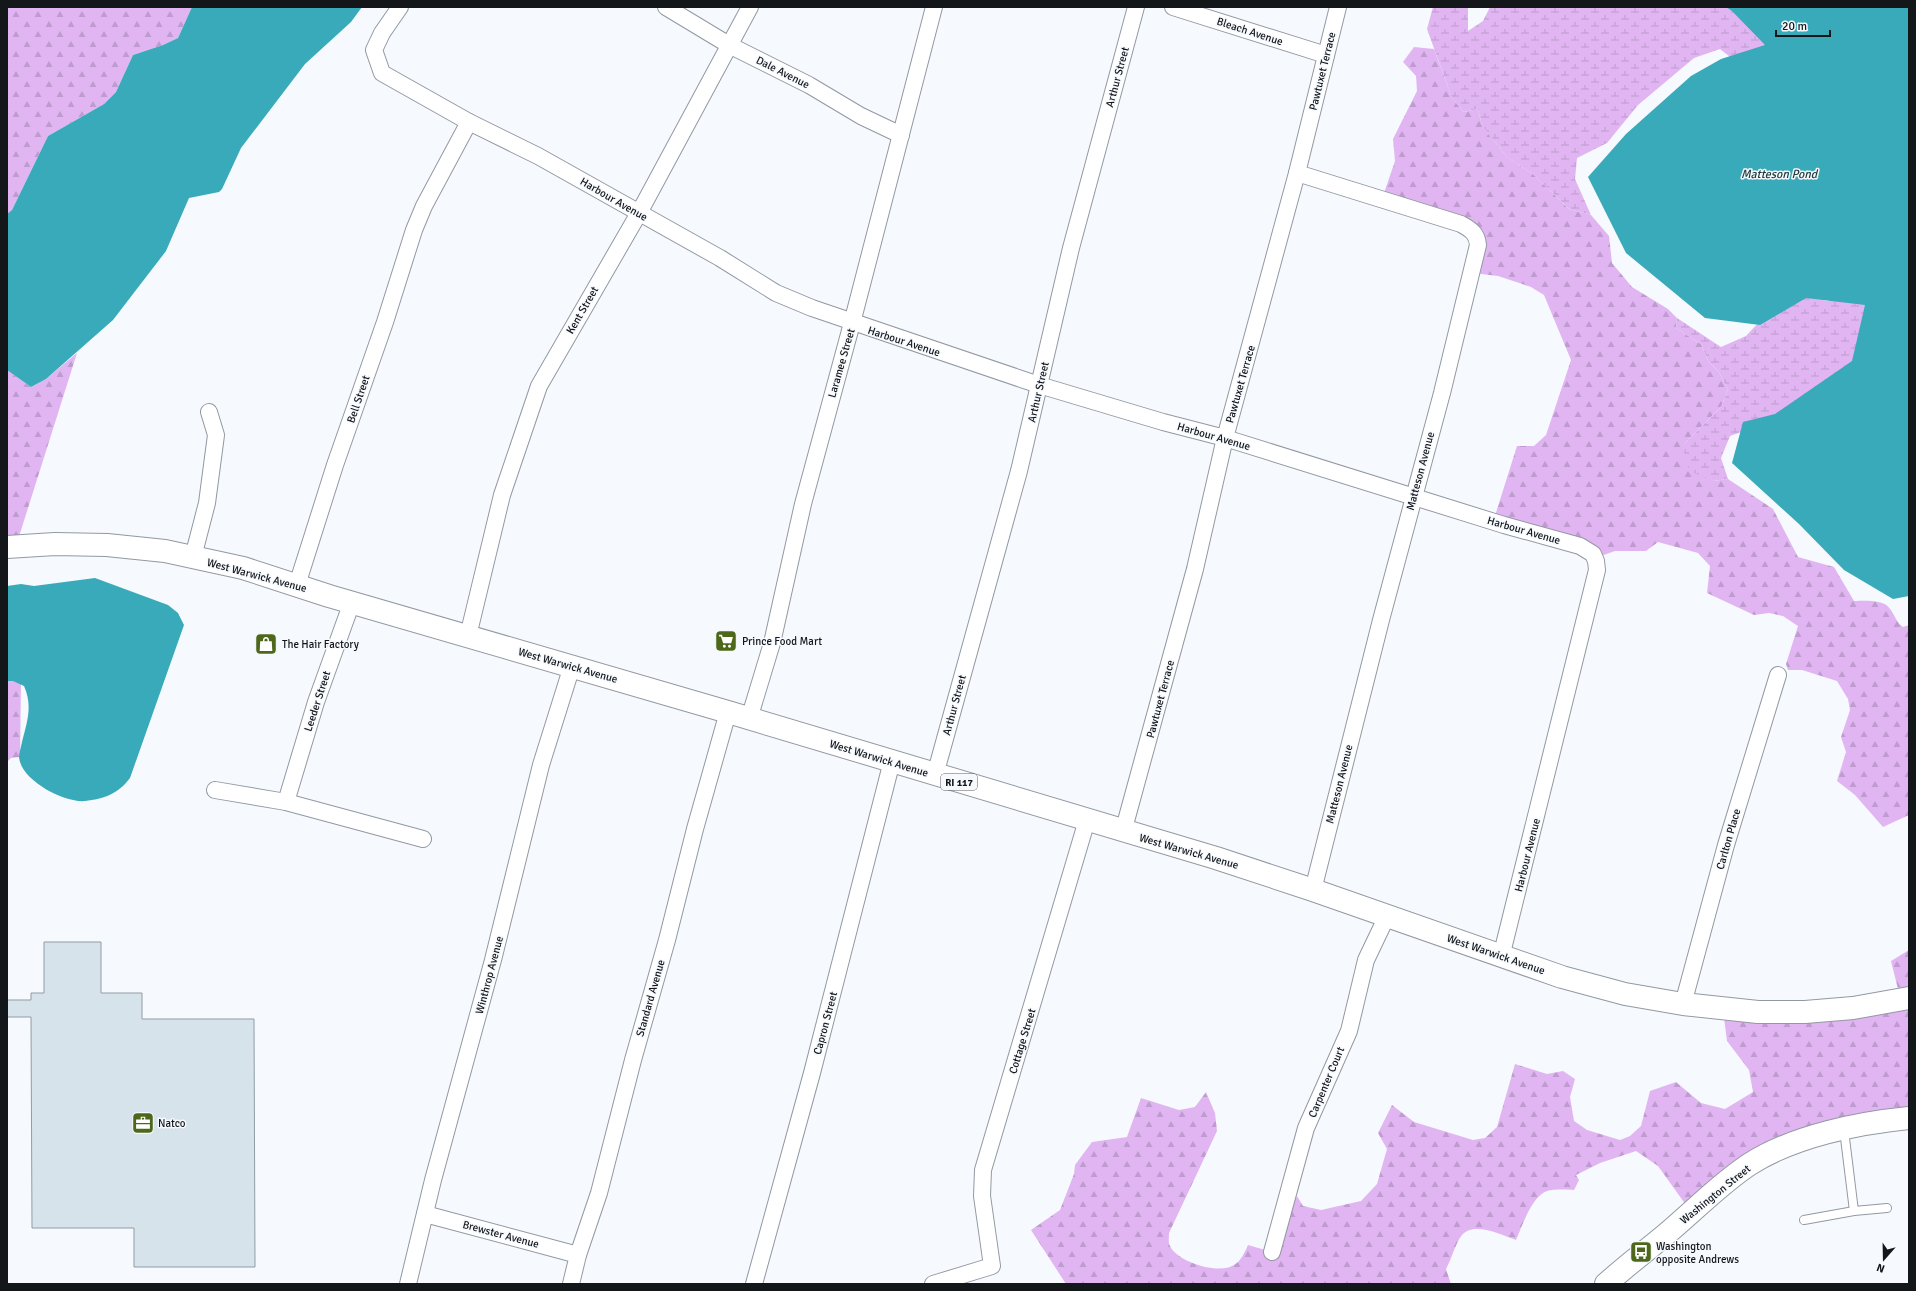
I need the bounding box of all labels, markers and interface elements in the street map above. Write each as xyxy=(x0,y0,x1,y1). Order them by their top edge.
scale bar xyxy=(1776,12,1830,38)
street label: Bleach Avenue xyxy=(1215,15,1285,48)
text: 20 m xyxy=(1782,19,1807,34)
street label: Pawtuxet Terrace xyxy=(1306,31,1338,112)
street label: Arthur Street xyxy=(1103,45,1132,109)
street label: Dale Avenue xyxy=(754,53,812,91)
water label: Matteson Pond xyxy=(1741,167,1819,182)
street label: Harbour Avenue xyxy=(578,175,650,224)
street label: Kent Street xyxy=(564,284,601,336)
street label: Harbour Avenue xyxy=(866,324,942,359)
street label: Laramee Street xyxy=(825,327,858,399)
street label: Pawtuxet Terrace xyxy=(1223,344,1258,425)
street label: Arthur Street xyxy=(1025,360,1052,424)
street label: Bell Street xyxy=(344,373,373,425)
street label: Harbour Avenue xyxy=(1176,420,1252,453)
street label: Matteson Avenue xyxy=(1404,430,1437,512)
street label: Harbour Avenue xyxy=(1486,514,1562,547)
street label: West Warwick Avenue xyxy=(205,556,308,595)
supermarket icon: Prince Food Mart xyxy=(713,628,739,654)
shop icon: The Hair Factory xyxy=(253,631,279,657)
place label: Prince Food Mart xyxy=(742,635,822,648)
place label: The Hair Factory xyxy=(282,638,360,651)
street label: West Warwick Avenue xyxy=(517,645,619,686)
street label: Pawtuxet Terrace xyxy=(1144,659,1177,740)
street label: Leeder Street xyxy=(302,669,333,733)
street label: Arthur Street xyxy=(940,673,969,737)
street label: West Warwick Avenue xyxy=(828,737,930,780)
street label: Matteson Avenue xyxy=(1323,743,1356,825)
road number: RI 117 xyxy=(941,774,977,790)
street label: Carlton Place xyxy=(1714,807,1743,871)
street label: Harbour Avenue xyxy=(1512,817,1543,893)
street label: West Warwick Avenue xyxy=(1138,831,1240,872)
street label: West Warwick Avenue xyxy=(1445,932,1547,977)
street label: Winthrop Avenue xyxy=(473,935,506,1016)
street label: Standard Avenue xyxy=(633,958,668,1038)
street label: Capron Street xyxy=(811,990,840,1056)
street label: Cottage Street xyxy=(1006,1007,1039,1075)
street label: Carpenter Court xyxy=(1306,1045,1347,1120)
office icon: Natco xyxy=(130,1110,156,1136)
place label: Natco xyxy=(158,1117,186,1130)
street label: Washington Street xyxy=(1678,1162,1753,1227)
street label: Brewster Avenue xyxy=(461,1218,541,1251)
bus stop icon: Washington opposite Andrews xyxy=(1628,1239,1654,1265)
north arrow xyxy=(1864,1239,1904,1279)
place label: Washington opposite Andrews xyxy=(1656,1240,1739,1266)
text: N xyxy=(1875,1261,1887,1275)

